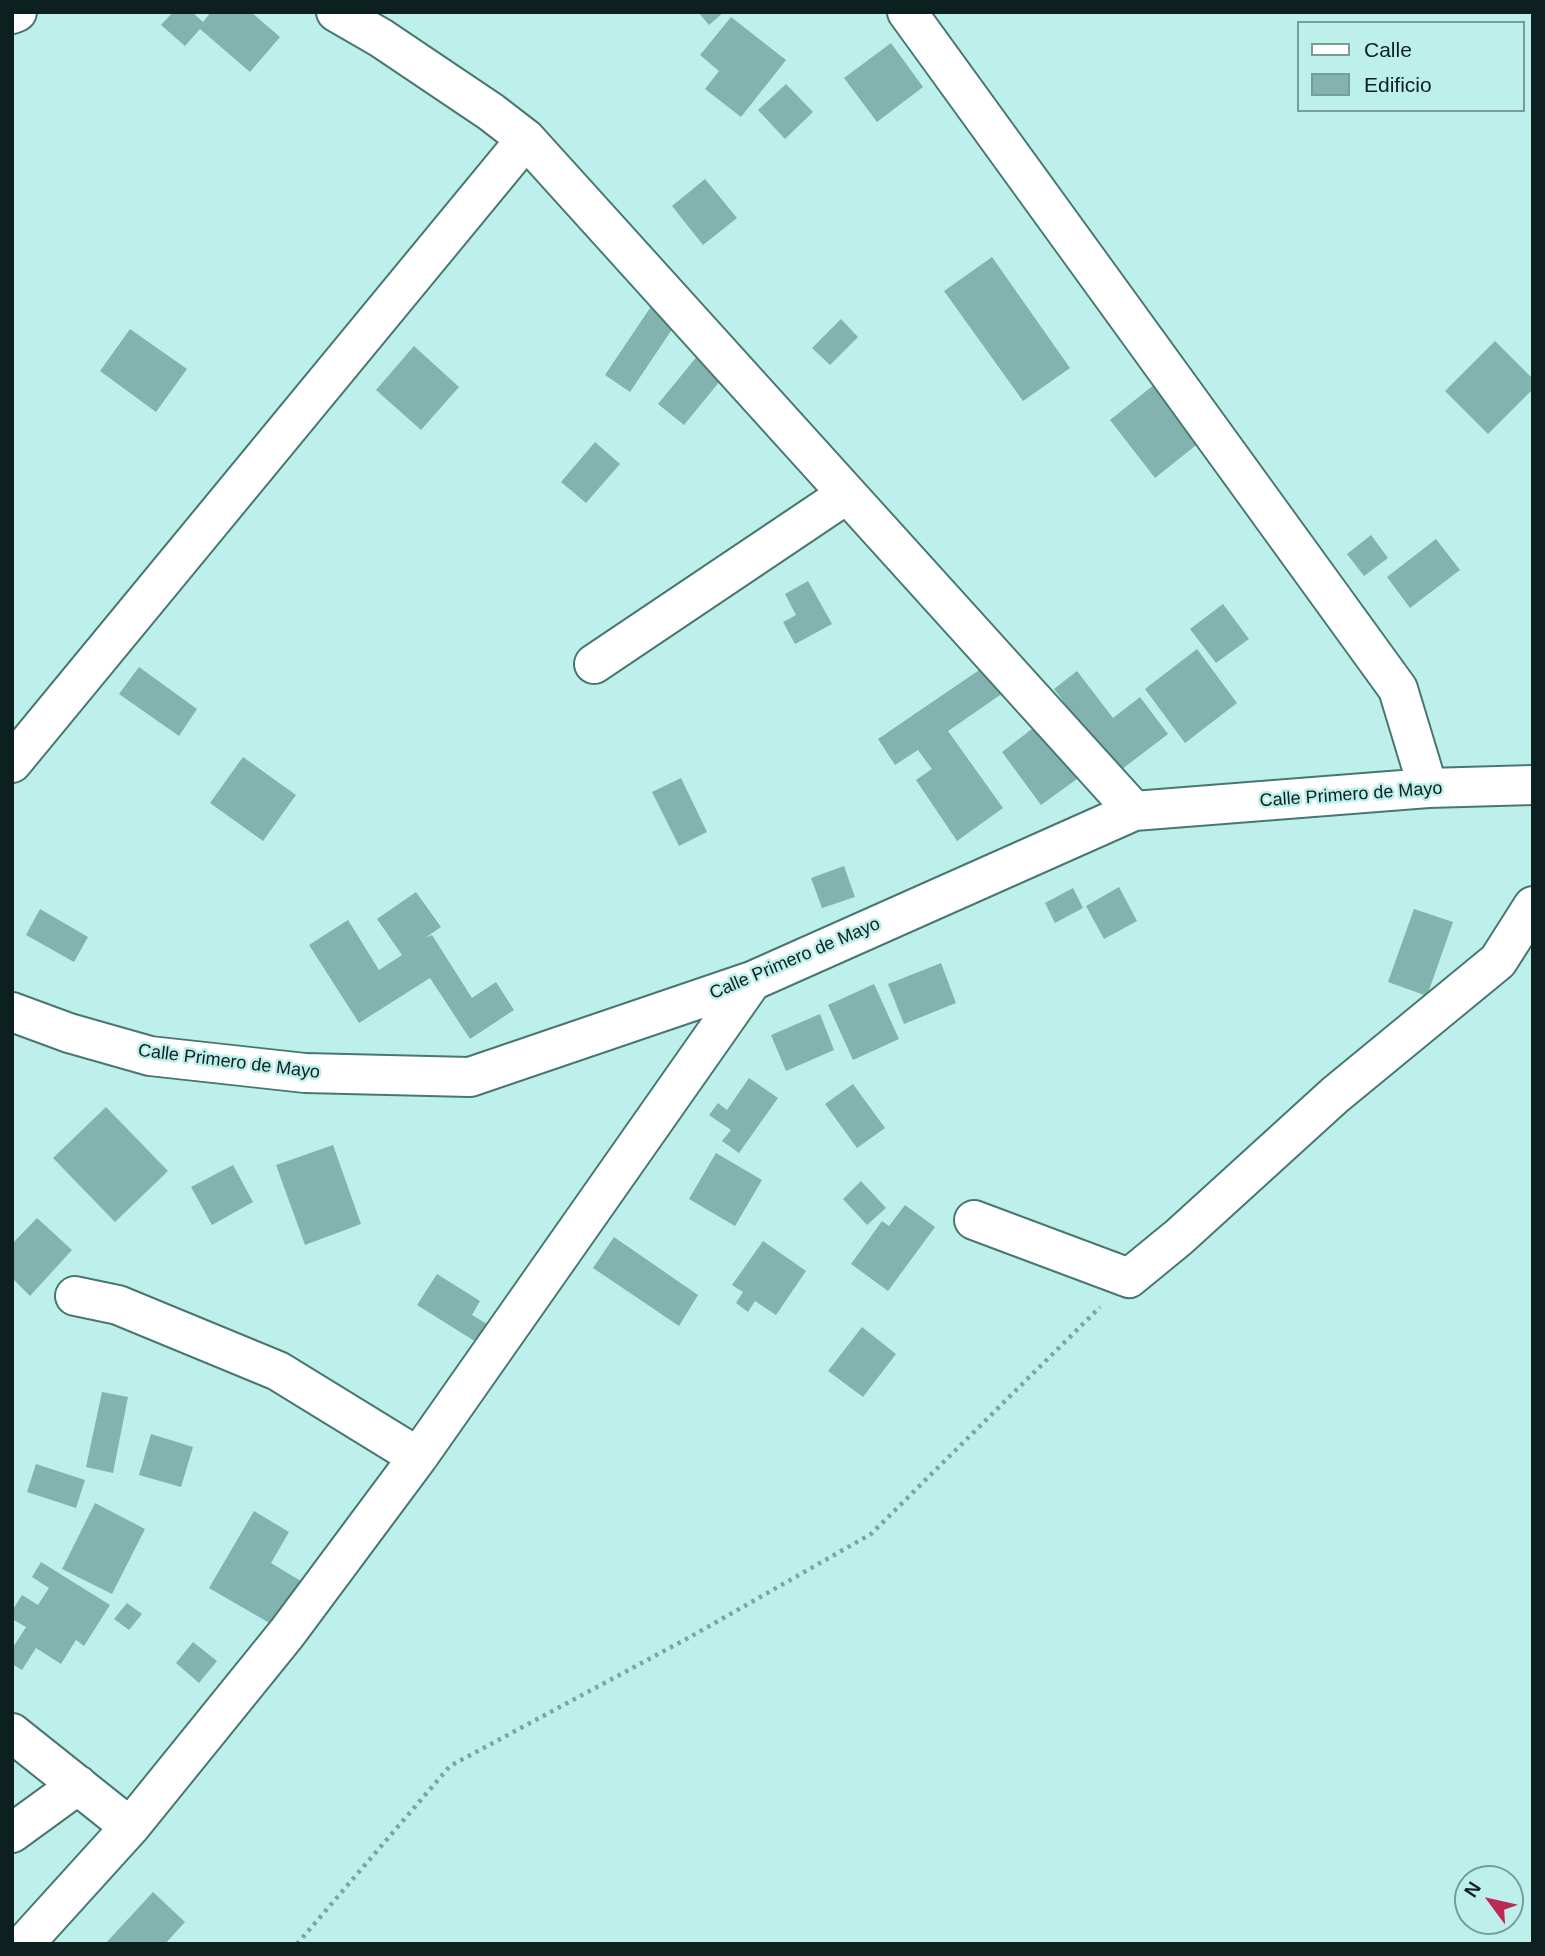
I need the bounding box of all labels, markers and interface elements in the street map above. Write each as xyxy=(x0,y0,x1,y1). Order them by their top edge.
legend xyxy=(1296,21,1524,112)
text: Calle xyxy=(1364,38,1412,61)
text: Edificio xyxy=(1364,73,1432,96)
street label: Calle Primero de Mayo xyxy=(1259,778,1443,812)
street label: Calle Primero de Mayo xyxy=(707,913,883,1005)
street label: Calle Primero de Mayo xyxy=(137,1040,321,1084)
north arrow xyxy=(1454,1865,1524,1935)
text: N xyxy=(1460,1878,1485,1901)

